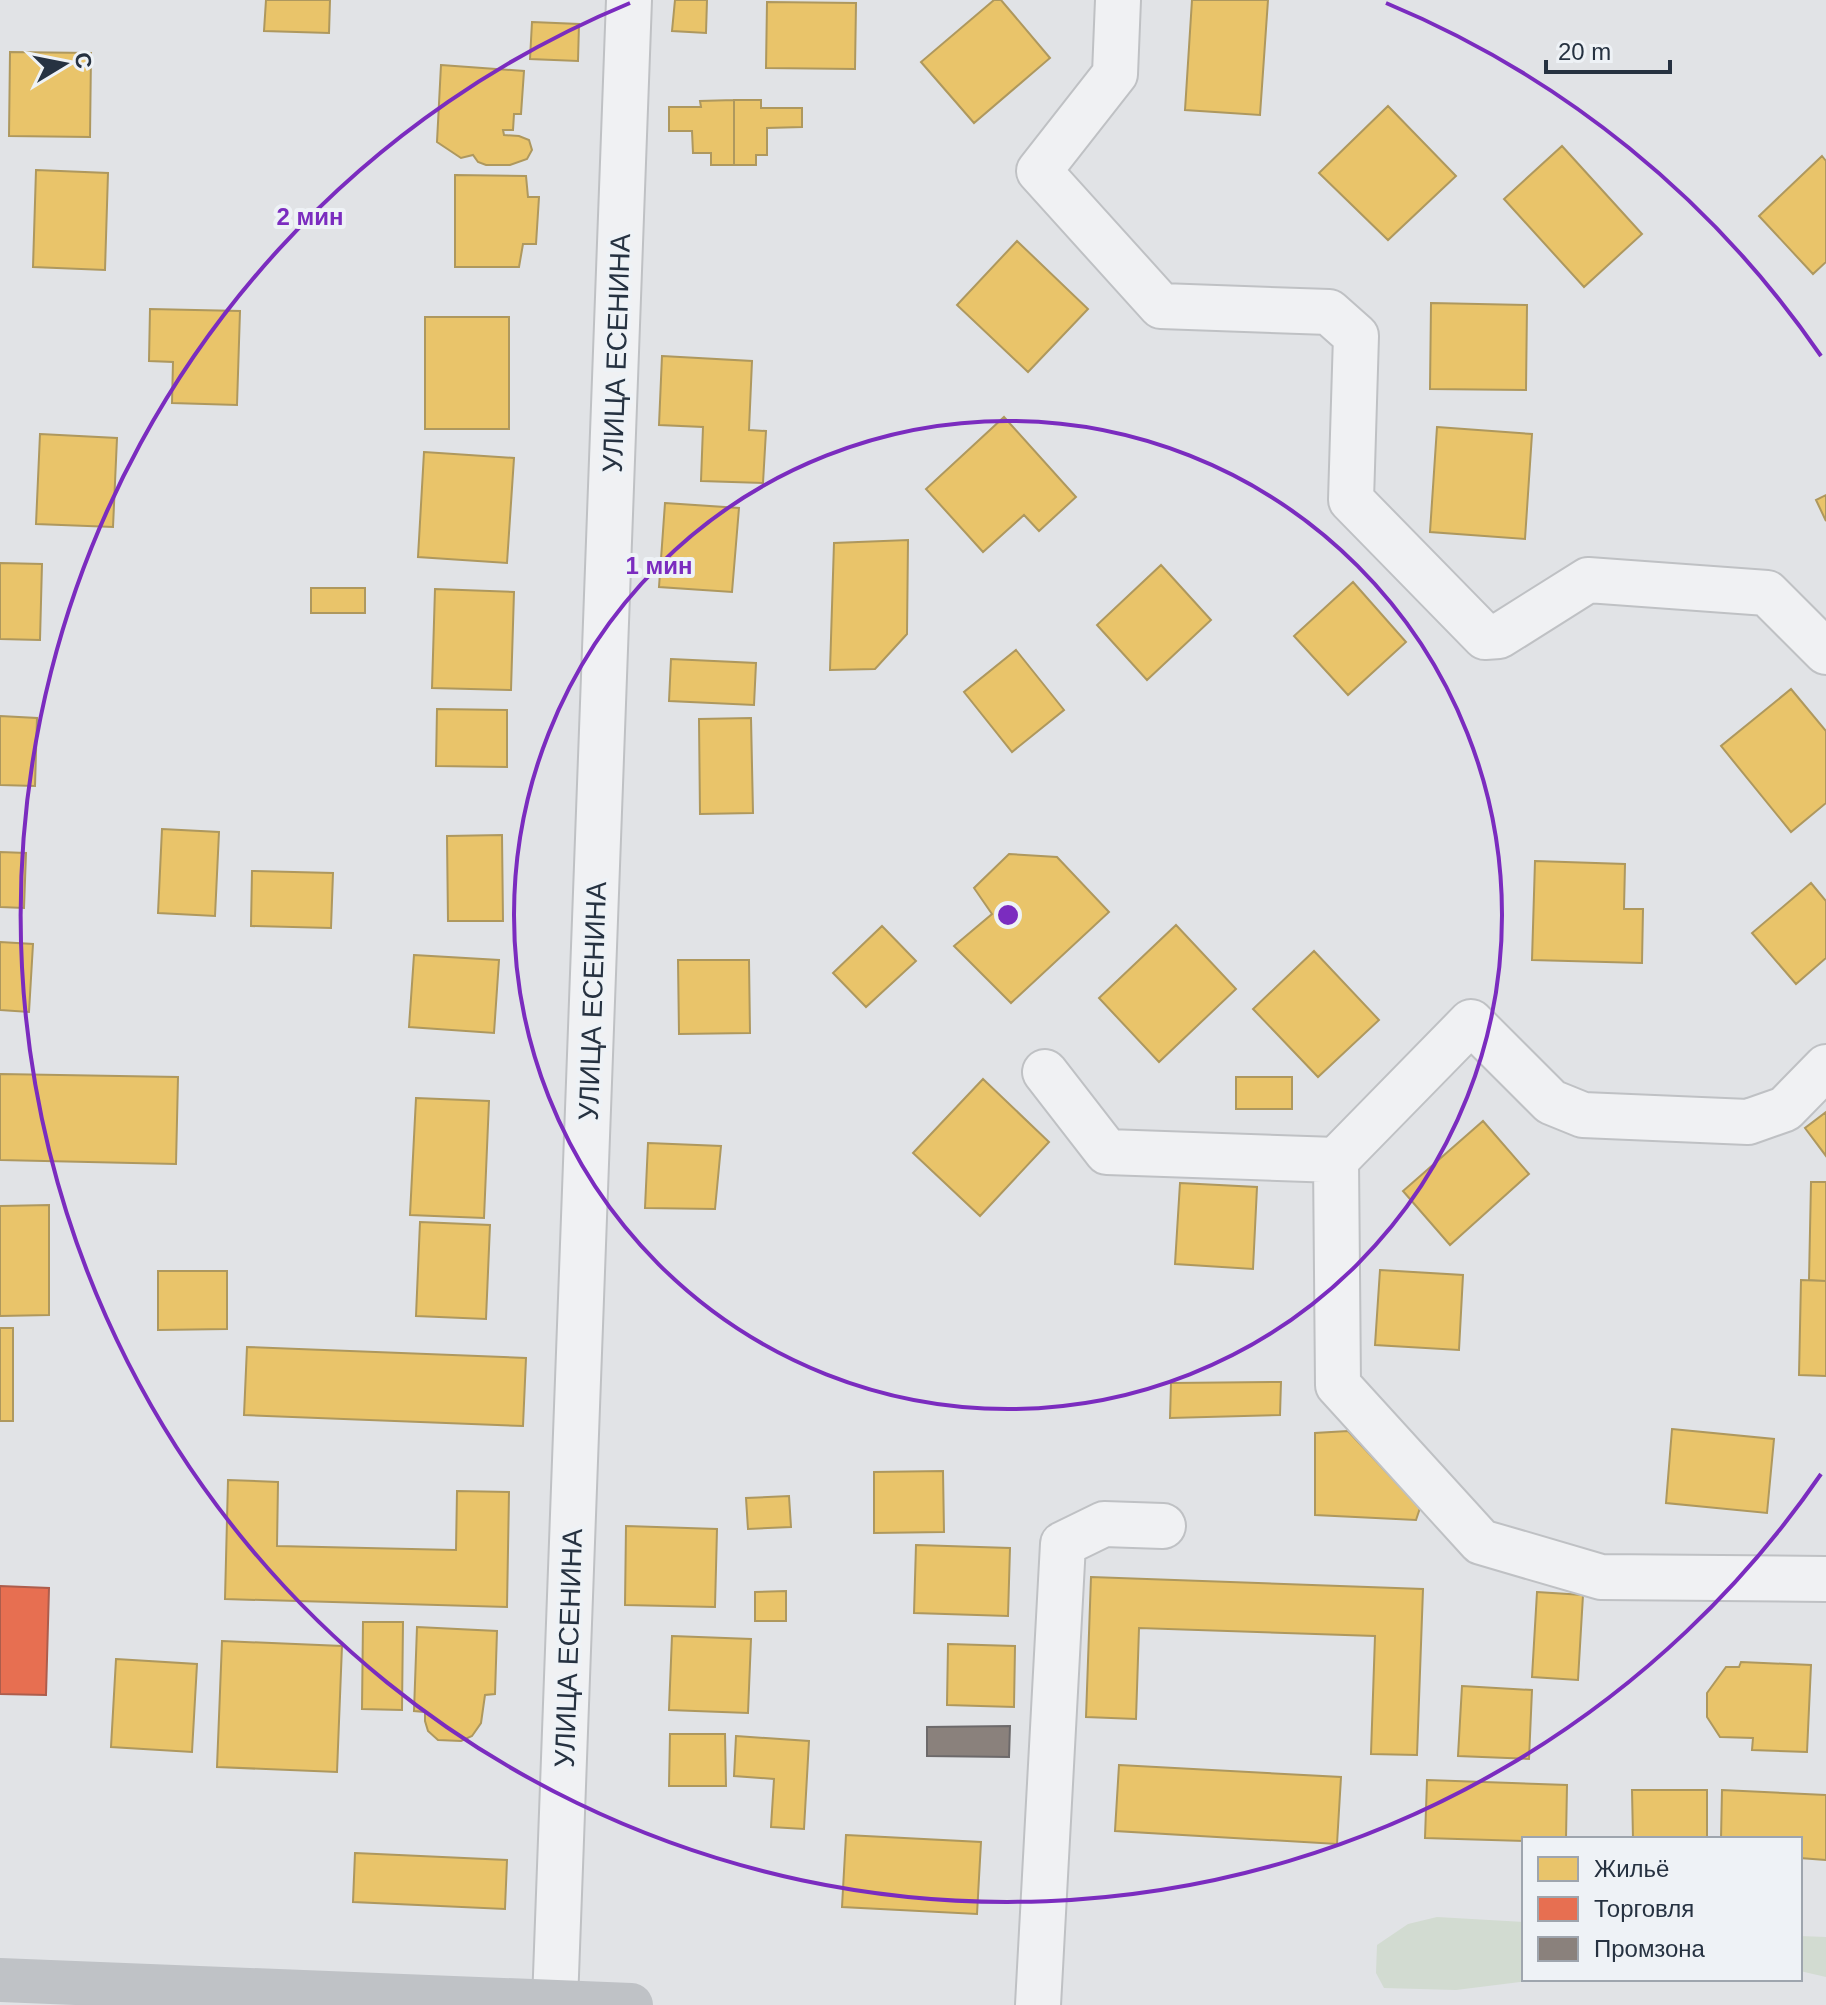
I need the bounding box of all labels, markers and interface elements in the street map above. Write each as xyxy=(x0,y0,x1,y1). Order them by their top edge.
north arrow xyxy=(24,24,104,104)
scale bar xyxy=(1546,24,1670,74)
text: 20 m xyxy=(1558,38,1611,65)
text: С xyxy=(70,51,97,71)
text: 2 мин xyxy=(276,203,344,230)
street label: УЛИЦА ЕСЕНИНА xyxy=(597,233,636,473)
text: 1 мин xyxy=(625,552,693,579)
street label: УЛИЦА ЕСЕНИНА xyxy=(573,881,612,1121)
centre of rings xyxy=(994,901,1022,929)
street label: УЛИЦА ЕСЕНИНА xyxy=(549,1528,588,1768)
legend xyxy=(1522,1837,1802,1981)
text: Жильё xyxy=(1594,1855,1669,1882)
text: Торговля xyxy=(1594,1895,1694,1922)
text: Промзона xyxy=(1594,1935,1706,1962)

